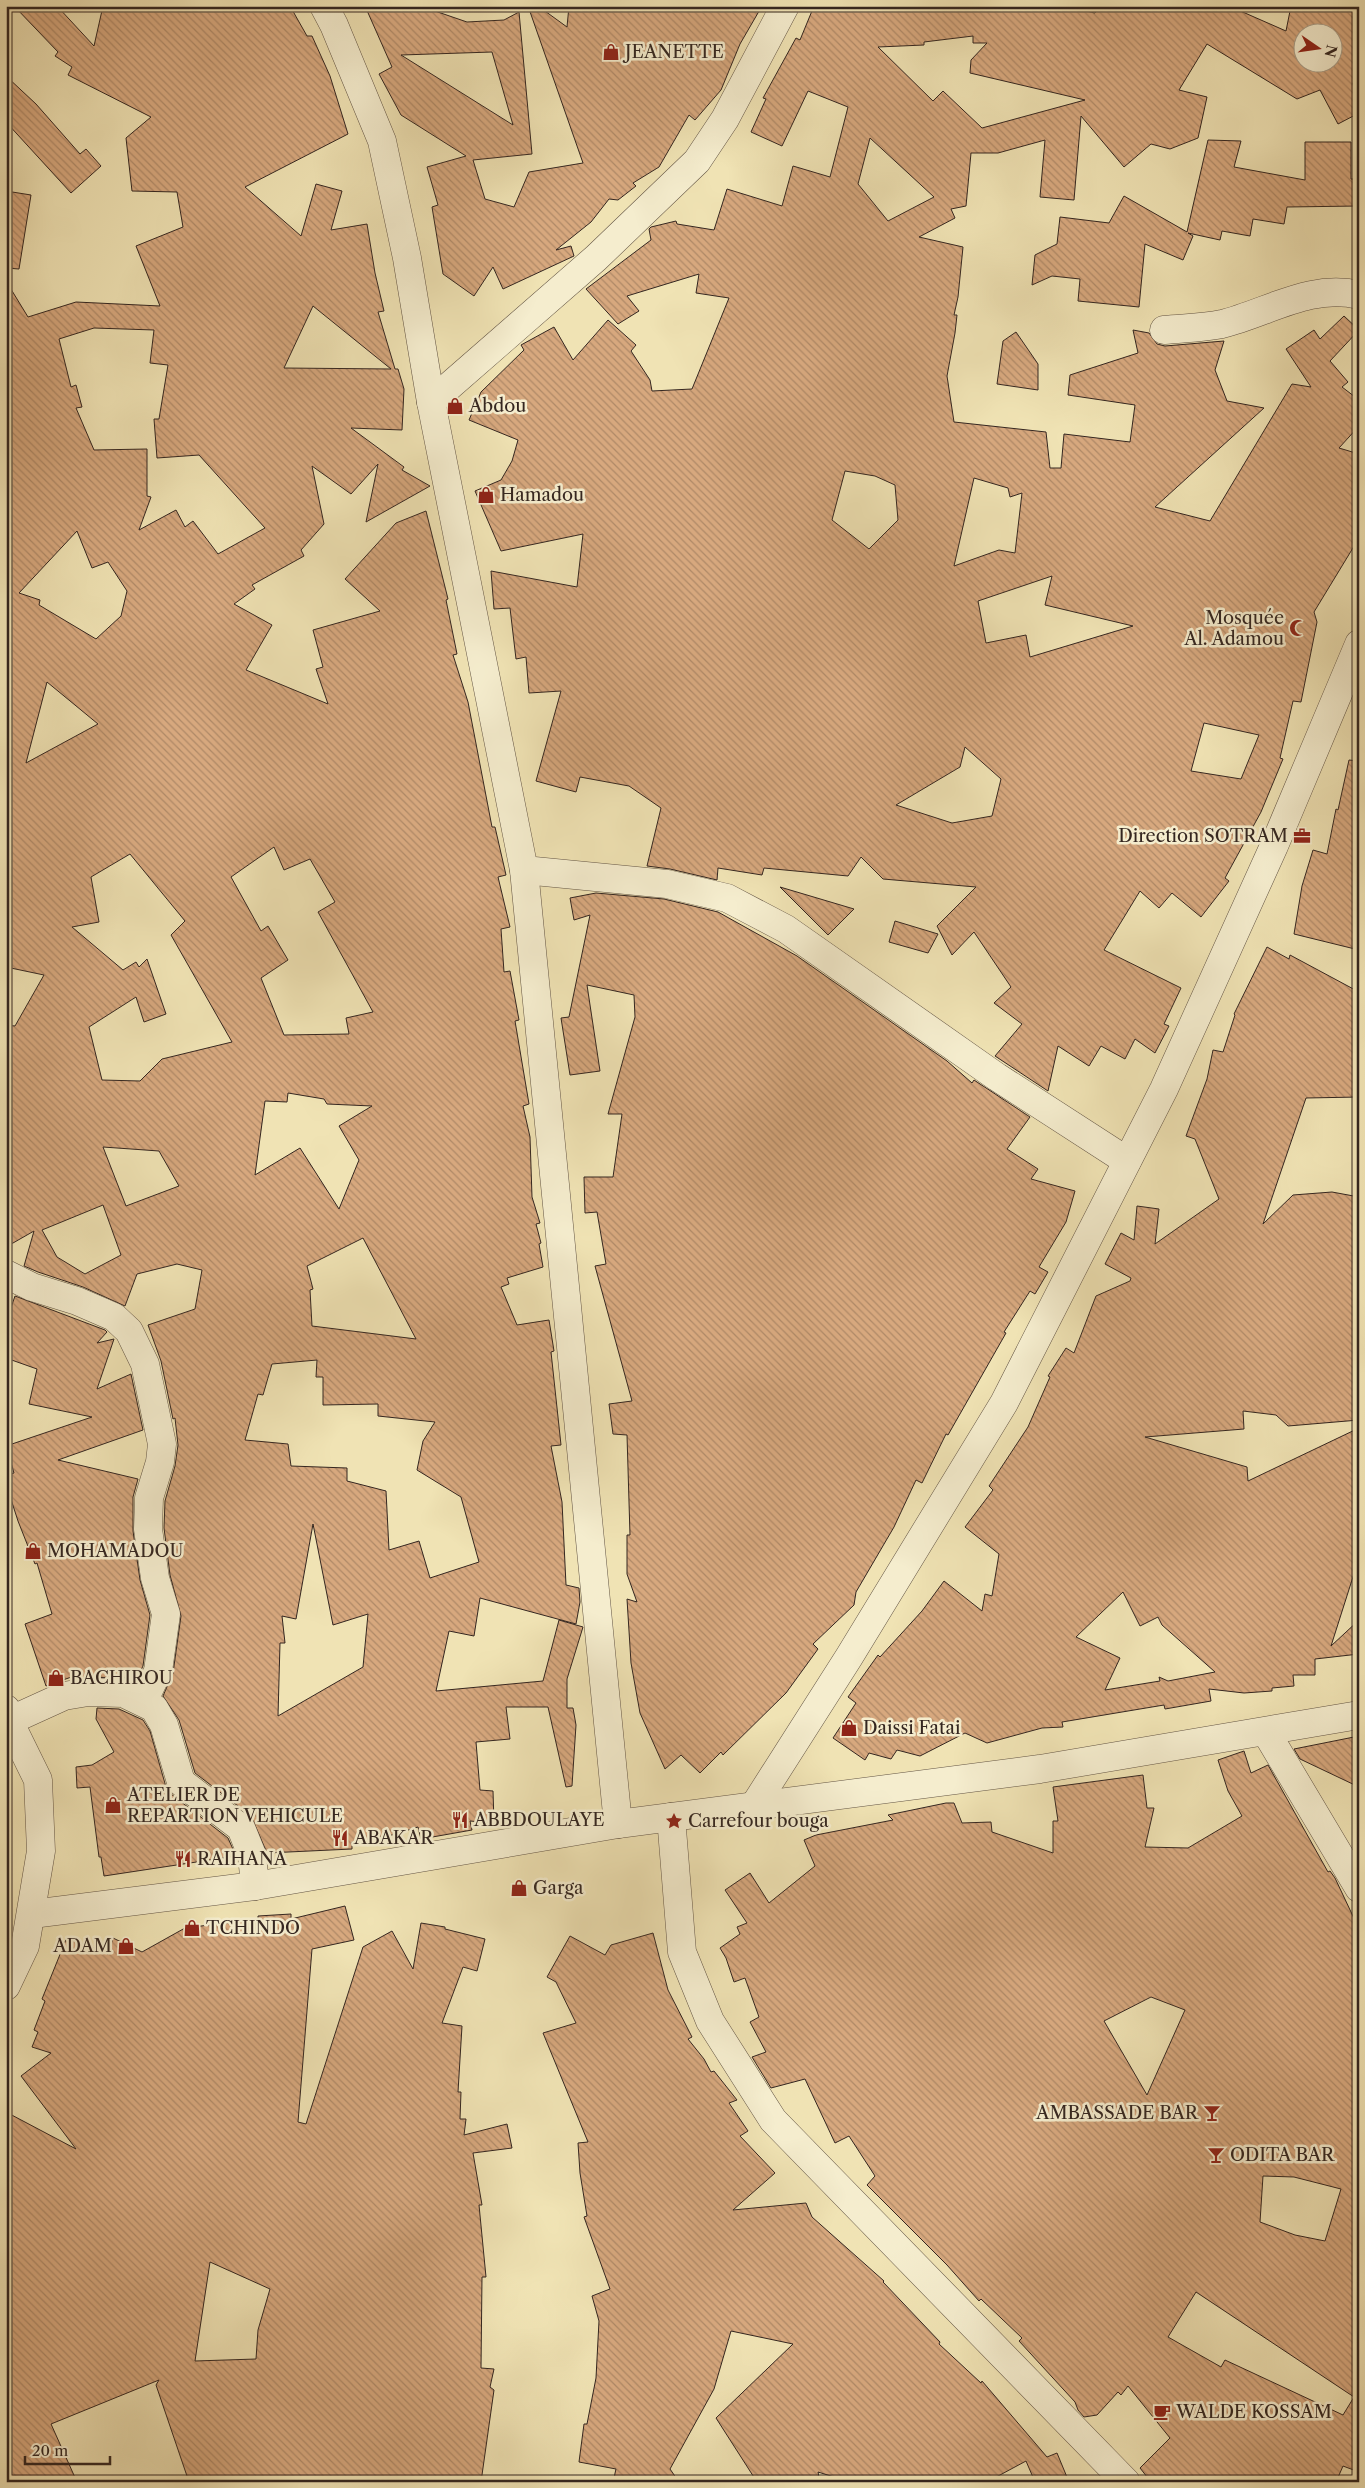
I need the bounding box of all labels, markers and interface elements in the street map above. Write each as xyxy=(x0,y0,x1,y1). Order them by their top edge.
north arrow xyxy=(1292,22,1342,72)
place label: JEANETTE xyxy=(622,41,724,63)
shop icon: JEANETTE xyxy=(601,42,621,62)
text: N xyxy=(1321,43,1341,59)
place label: Abdou xyxy=(468,395,526,417)
shop icon: Abdou xyxy=(445,396,465,416)
place label: Hamadou xyxy=(500,484,584,506)
shop icon: Hamadou xyxy=(476,485,496,505)
place label: Mosquée Al. Adamou xyxy=(1183,607,1284,650)
mosque icon: Mosquée Al. Adamou xyxy=(1288,618,1308,638)
place label: Direction SOTRAM xyxy=(1118,825,1288,847)
office icon: Direction SOTRAM xyxy=(1292,826,1312,846)
place label: MOHAMADOU xyxy=(47,1540,183,1562)
shop icon: MOHAMADOU xyxy=(23,1541,43,1561)
place label: BACHIROU xyxy=(70,1667,173,1689)
shop icon: BACHIROU xyxy=(46,1668,66,1688)
place label: Daissi Fatai xyxy=(863,1717,961,1739)
shop icon: Daissi Fatai xyxy=(839,1718,859,1738)
place label: ATELIER DE REPARTION VEHICULE xyxy=(126,1784,343,1827)
shop icon: ATELIER DE REPARTION VEHICULE xyxy=(103,1795,123,1815)
place label: ABBDOULAYE xyxy=(473,1809,605,1831)
restaurant icon: ABBDOULAYE xyxy=(450,1810,470,1830)
place label: Carrefour bouga xyxy=(688,1810,829,1832)
place icon: Carrefour bouga xyxy=(664,1811,684,1831)
place label: ABAKAR xyxy=(353,1827,434,1849)
restaurant icon: ABAKAR xyxy=(330,1828,350,1848)
place label: RAIHANA xyxy=(197,1848,288,1870)
restaurant icon: RAIHANA xyxy=(173,1849,193,1869)
place label: Garga xyxy=(533,1877,584,1899)
shop icon: Garga xyxy=(509,1878,529,1898)
place label: TCHINDO xyxy=(206,1917,300,1939)
shop icon: TCHINDO xyxy=(182,1918,202,1938)
place label: ADAM xyxy=(52,1935,112,1957)
shop icon: ADAM xyxy=(116,1936,136,1956)
place label: AMBASSADE BAR xyxy=(1035,2102,1199,2124)
bar icon: AMBASSADE BAR xyxy=(1202,2103,1222,2123)
place label: ODITA BAR xyxy=(1230,2144,1335,2166)
bar icon: ODITA BAR xyxy=(1206,2145,1226,2165)
place label: WALDE KOSSAM xyxy=(1175,2401,1332,2423)
cafe icon: WALDE KOSSAM xyxy=(1152,2402,1172,2422)
scale bar xyxy=(25,2433,110,2465)
text: 20 m xyxy=(32,2441,68,2460)

